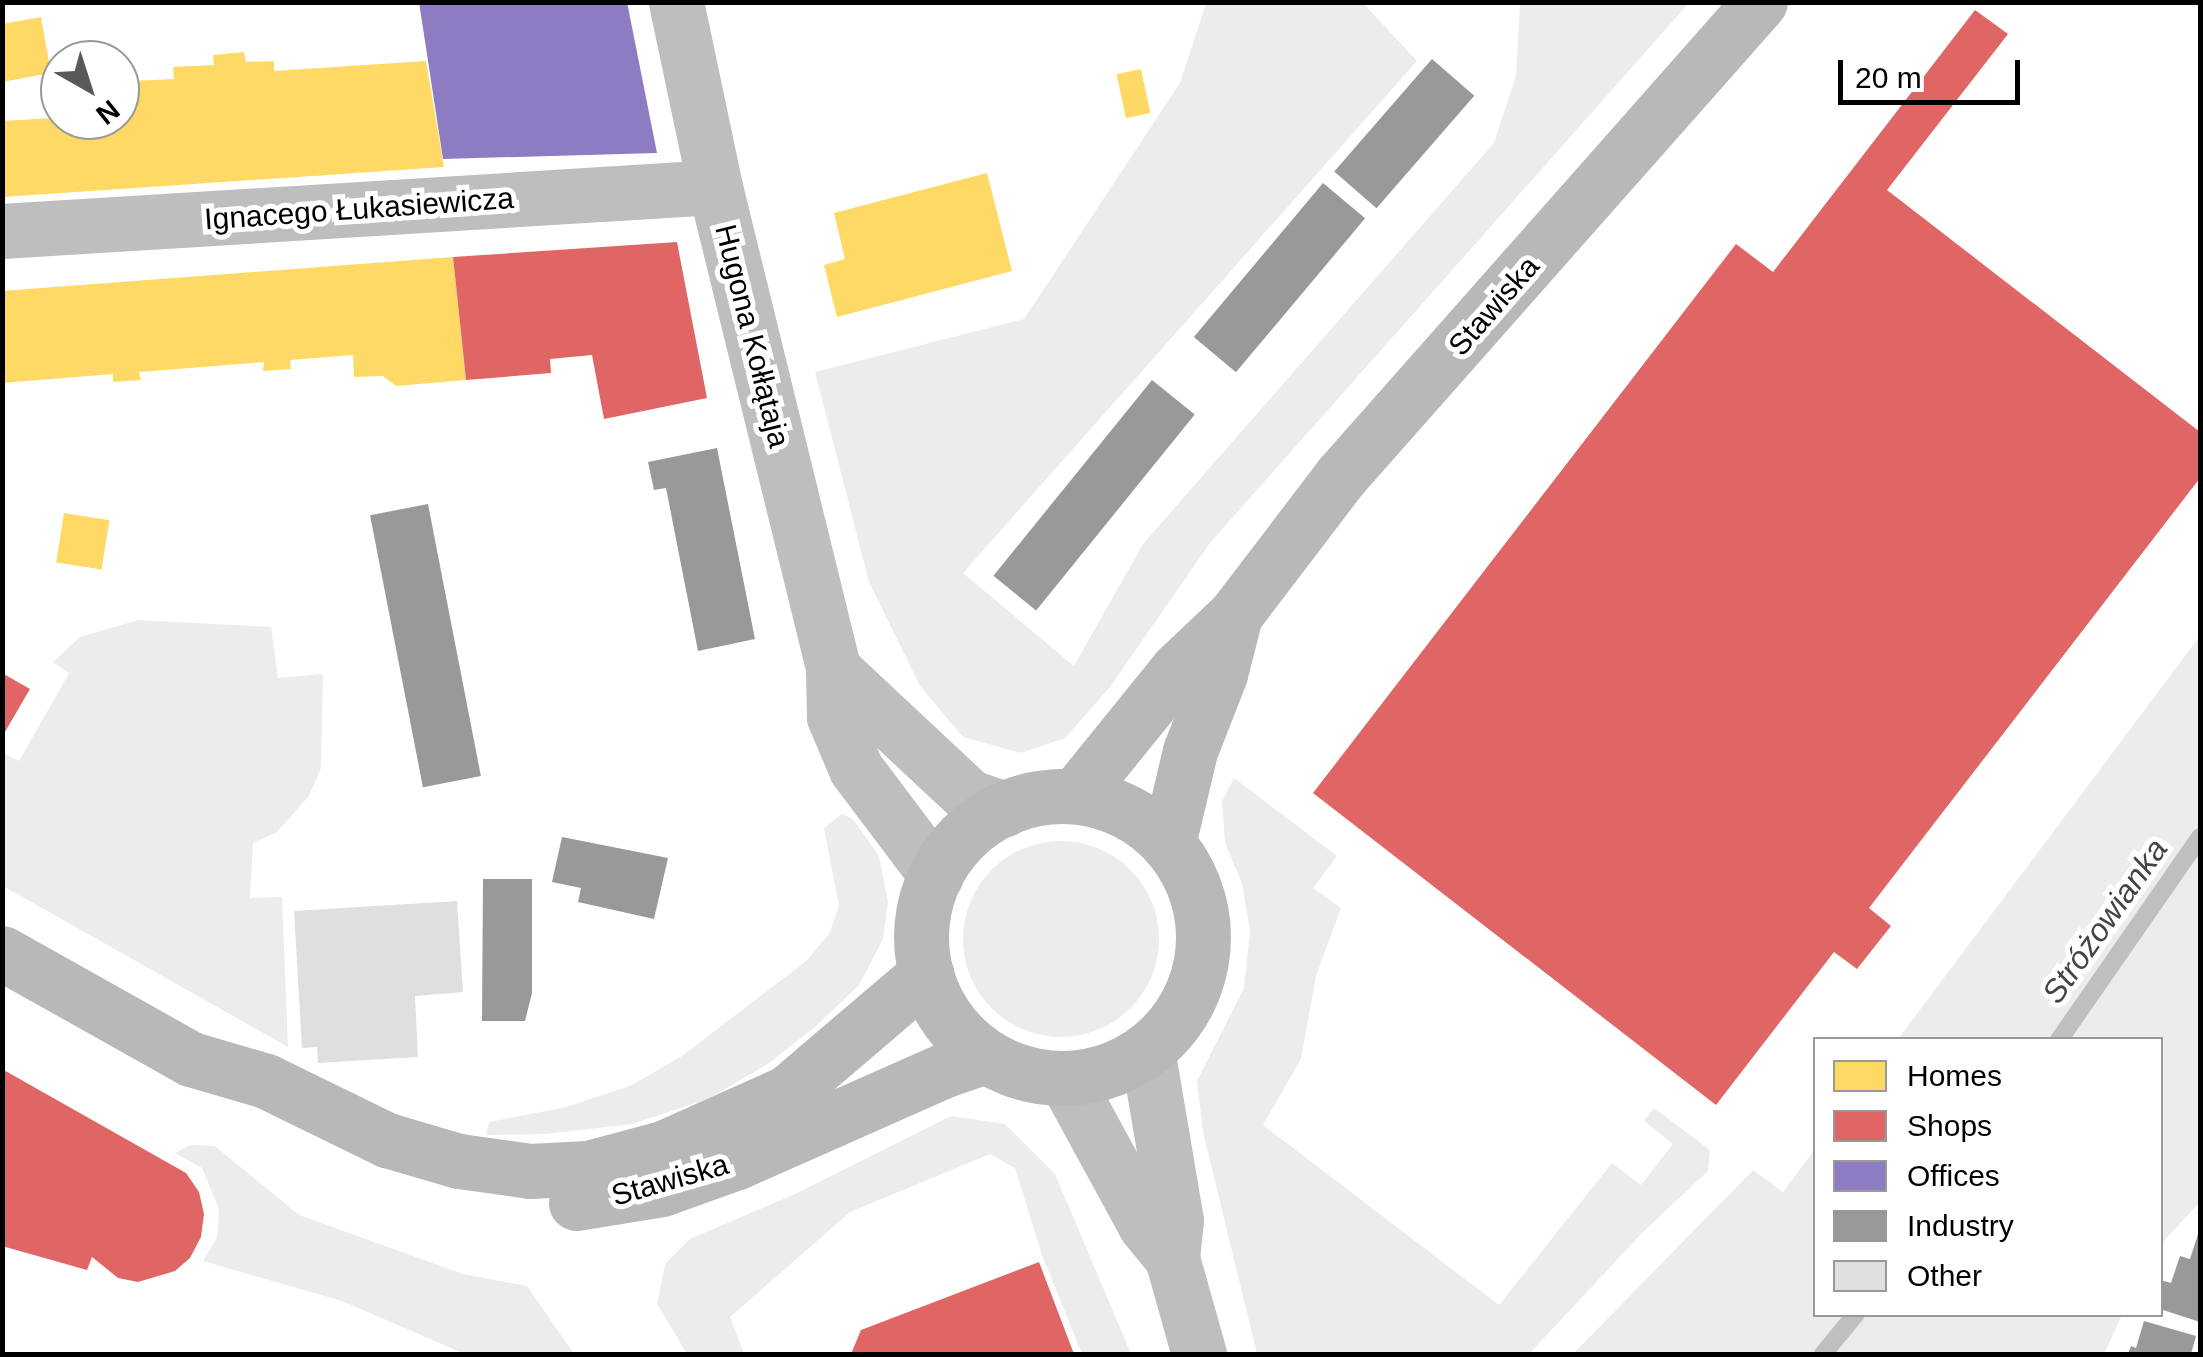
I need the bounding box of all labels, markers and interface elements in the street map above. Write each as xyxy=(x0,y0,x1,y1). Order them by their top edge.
north arrow xyxy=(40,40,140,140)
scale bar xyxy=(1843,40,2026,102)
text: 20 m xyxy=(1855,61,1922,94)
text: N xyxy=(90,94,126,131)
street label: Ignacego Łukasiewicza xyxy=(203,180,515,238)
street label: Hugona Kołłątaja xyxy=(707,221,797,451)
street label: Stawiska xyxy=(1441,249,1547,363)
water label: Stróżowianka xyxy=(2034,831,2176,1011)
legend xyxy=(1813,1037,2163,1317)
text: Homes xyxy=(1907,1059,2002,1092)
text: Shops xyxy=(1907,1109,1992,1142)
street label: Stawiska xyxy=(607,1146,733,1214)
text: Offices xyxy=(1907,1159,2000,1192)
text: Industry xyxy=(1907,1209,2014,1242)
text: Other xyxy=(1907,1259,1982,1292)

